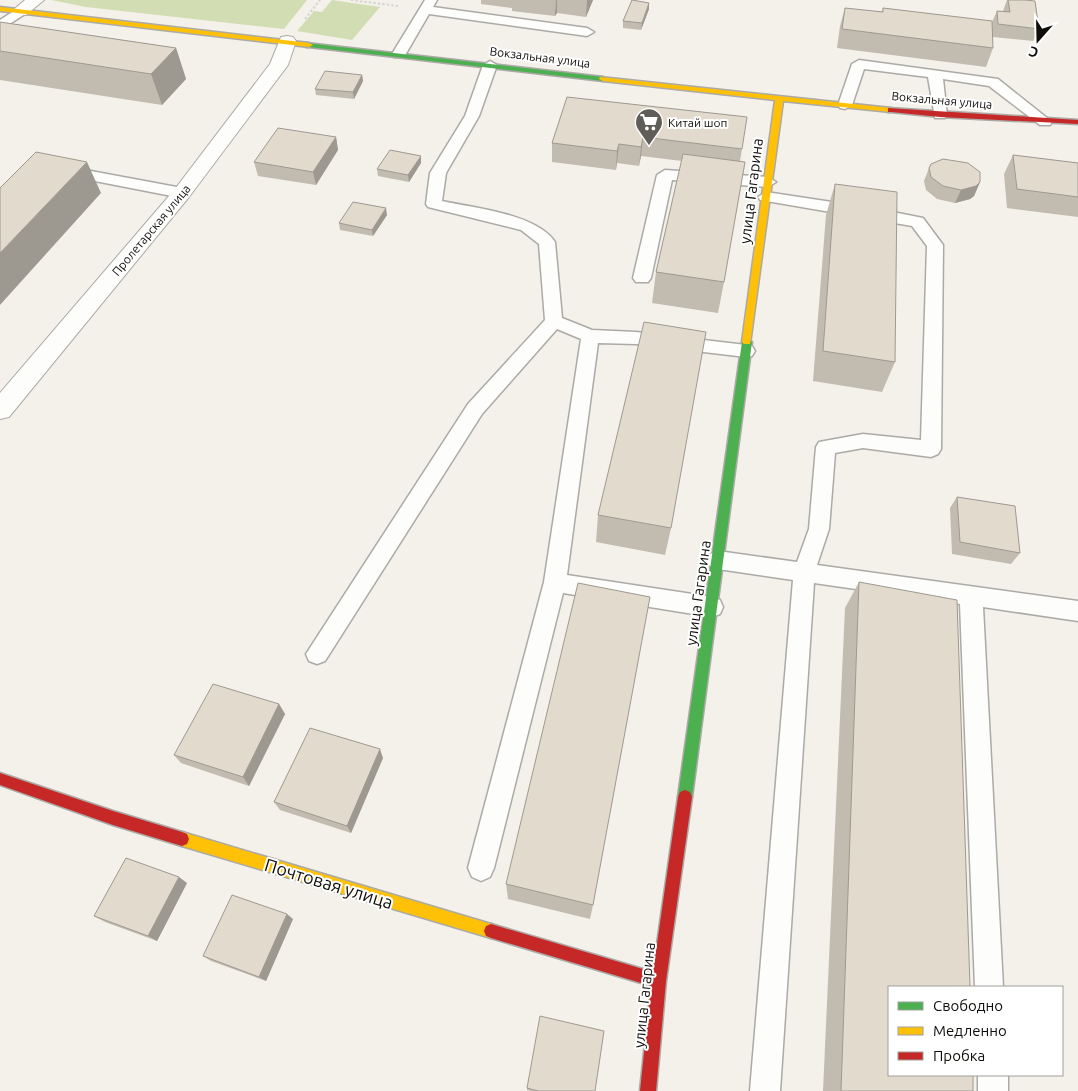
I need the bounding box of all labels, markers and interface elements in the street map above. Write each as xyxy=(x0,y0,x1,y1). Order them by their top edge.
north arrow xyxy=(1013,15,1063,65)
text: С xyxy=(1027,43,1040,61)
street label: Вокзальная улица xyxy=(489,44,591,70)
street label: Вокзальная улица xyxy=(891,89,993,111)
supermarket icon: Китай шоп xyxy=(634,107,664,146)
place label: Китай шоп xyxy=(668,116,727,129)
street label: улица Гагарина xyxy=(736,137,766,245)
street label: Пролетарская улица xyxy=(109,182,193,278)
street label: улица Гагарина xyxy=(682,539,714,647)
street label: Почтовая улица xyxy=(262,854,396,912)
street label: улица Гагарина xyxy=(630,941,658,1049)
legend xyxy=(888,986,1063,1076)
text: Свободно xyxy=(933,997,1003,1014)
text: Медленно xyxy=(933,1022,1007,1039)
text: Пробка xyxy=(933,1047,985,1064)

